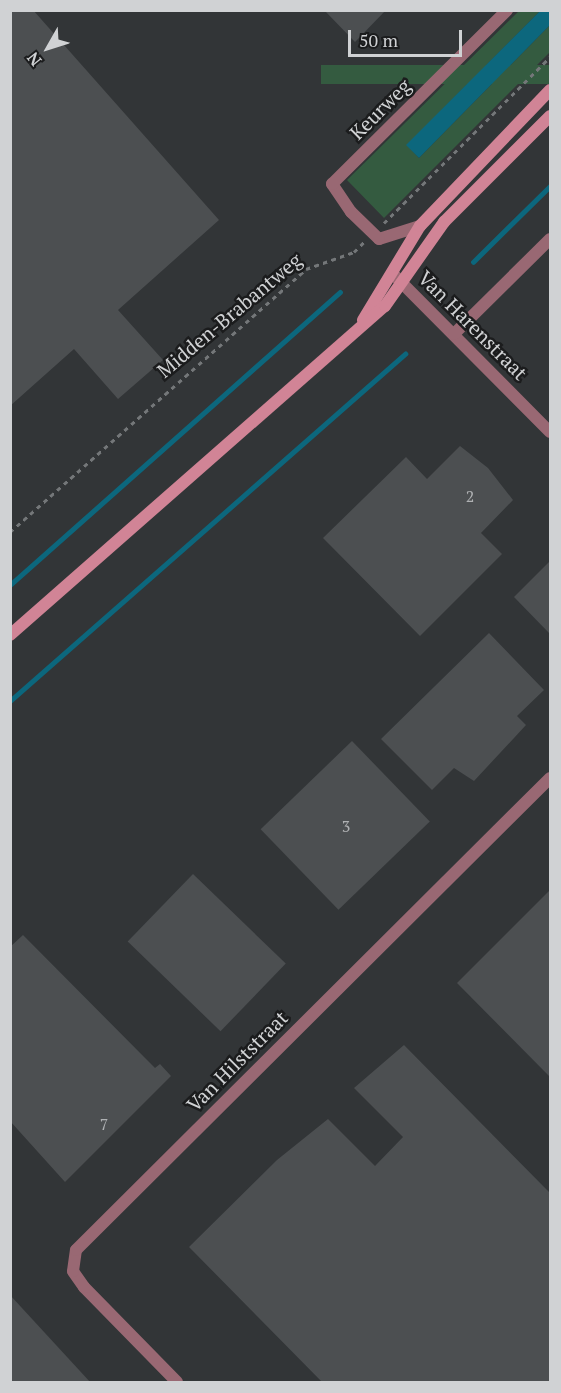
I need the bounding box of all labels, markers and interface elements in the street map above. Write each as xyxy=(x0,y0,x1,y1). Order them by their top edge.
north arrow xyxy=(18,18,78,78)
scale bar xyxy=(351,18,465,56)
text: 50 m xyxy=(359,28,398,52)
text: N xyxy=(22,48,46,71)
street label: Keurweg xyxy=(345,74,415,144)
street label: Midden-Brabantweg xyxy=(152,248,306,382)
street label: Van Harenstraat xyxy=(413,265,533,385)
house number: 2 xyxy=(466,486,474,506)
house number: 3 xyxy=(342,816,350,836)
street label: Van Hilststraat xyxy=(182,1006,292,1116)
house number: 7 xyxy=(100,1114,108,1134)

